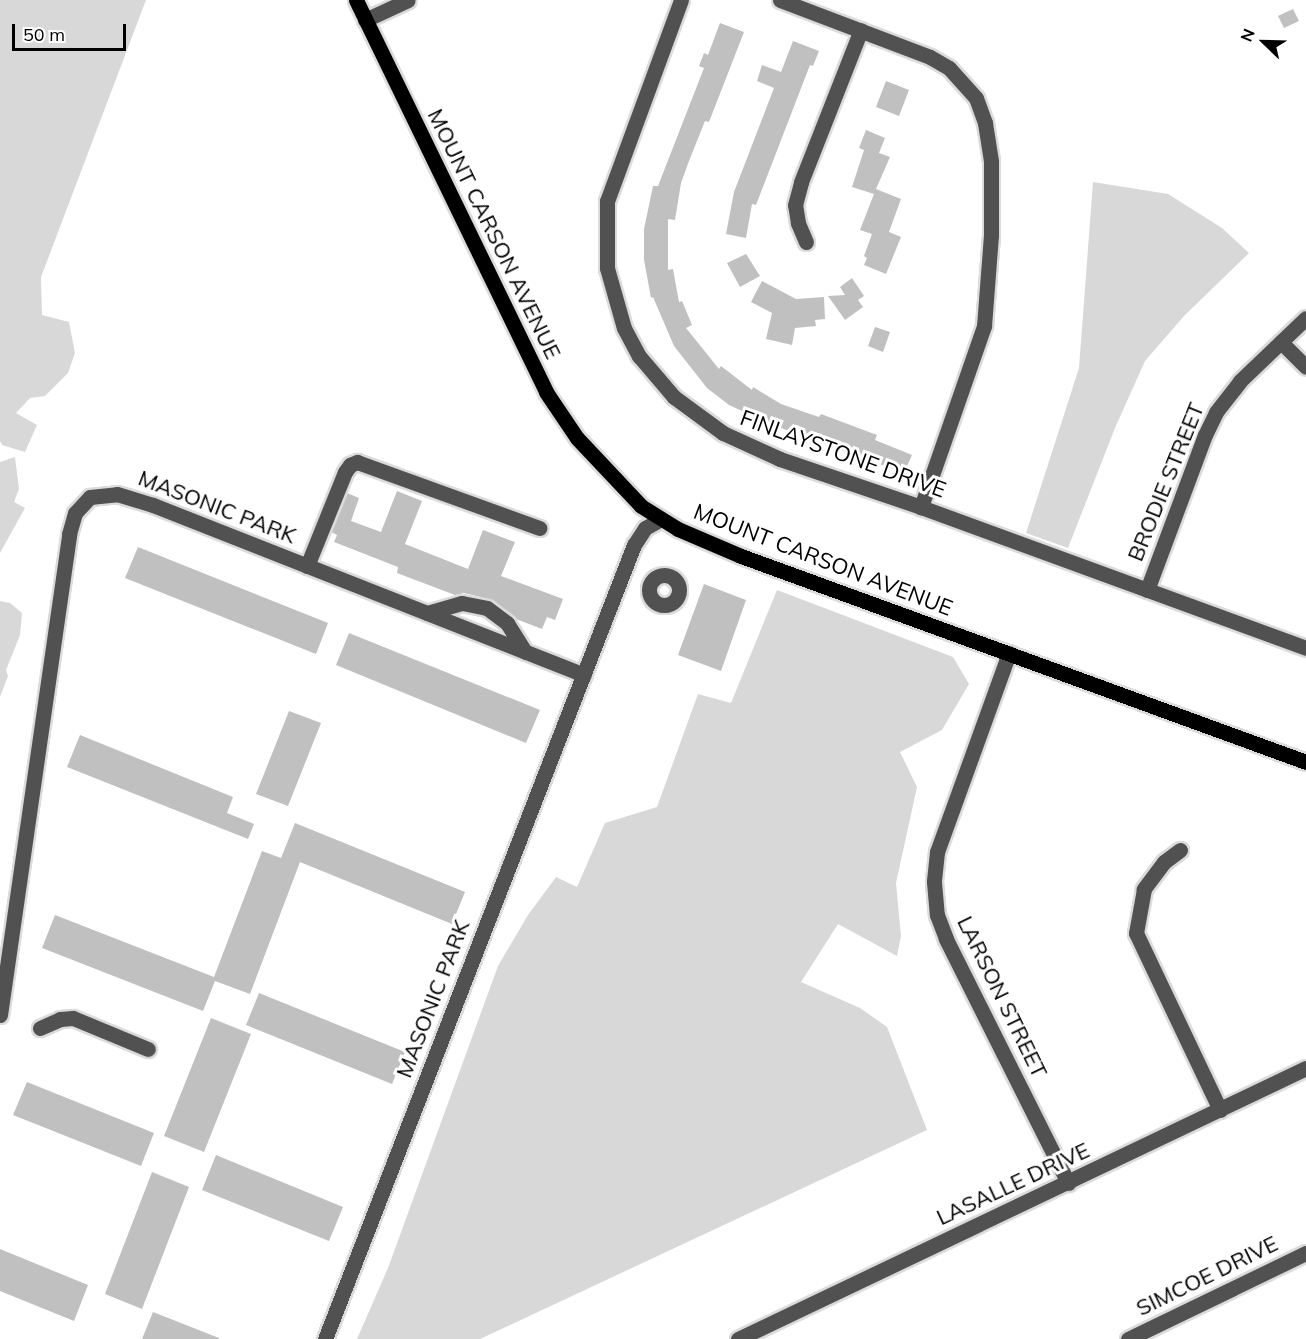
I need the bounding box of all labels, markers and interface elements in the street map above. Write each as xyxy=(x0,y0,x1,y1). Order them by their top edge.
scale bar xyxy=(15,12,129,50)
north arrow xyxy=(1234,12,1294,72)
text: 50 m xyxy=(23,23,65,46)
text: N xyxy=(1236,25,1259,44)
street label: MOUNT CARSON AVENUE xyxy=(422,105,566,363)
street label: BRODIE STREET xyxy=(1122,399,1210,565)
street label: FINLAYSTONE DRIVE xyxy=(737,404,949,504)
street label: MASONIC PARK xyxy=(134,465,300,549)
street label: MOUNT CARSON AVENUE xyxy=(690,498,956,622)
street label: LARSON STREET xyxy=(951,912,1053,1082)
street label: MASONIC PARK xyxy=(391,916,475,1082)
street label: LASALLE DRIVE xyxy=(932,1137,1094,1231)
street label: SIMCOE DRIVE xyxy=(1132,1230,1282,1322)

